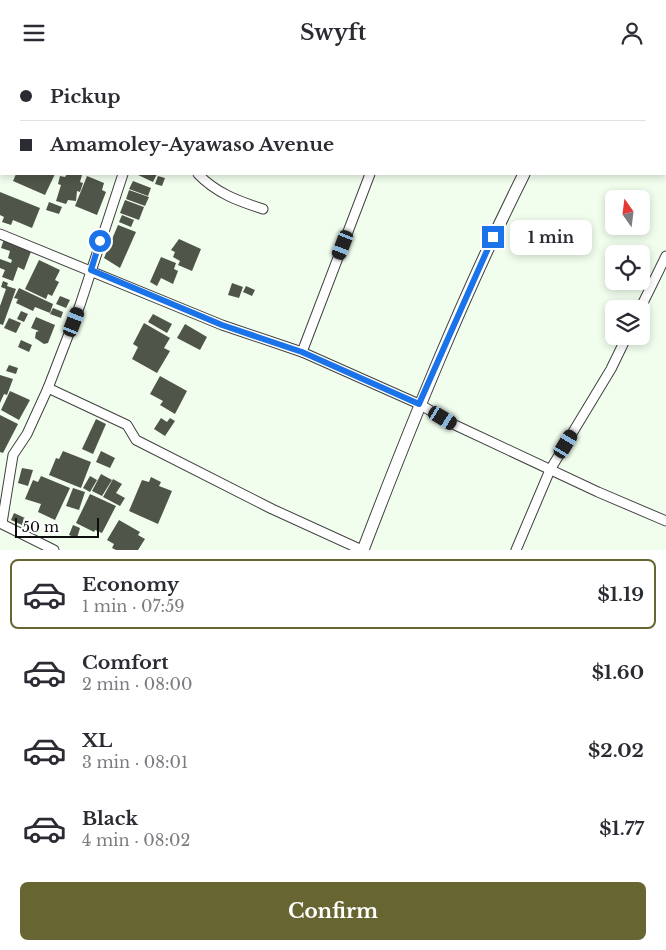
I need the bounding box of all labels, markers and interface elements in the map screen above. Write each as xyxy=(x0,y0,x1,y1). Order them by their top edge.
icon: menu xyxy=(20,19,48,47)
text: Swyft xyxy=(300,19,366,46)
icon: person xyxy=(618,19,646,47)
text: Pickup xyxy=(50,85,121,108)
text: Amamoley-Ayawaso Avenue xyxy=(50,133,334,156)
north arrow xyxy=(605,190,650,235)
map controls xyxy=(605,190,650,345)
callout: 1 min xyxy=(510,219,593,255)
route end xyxy=(482,226,504,248)
text: 1 min xyxy=(528,227,574,247)
car xyxy=(330,228,355,262)
route start xyxy=(89,230,111,252)
button: locate xyxy=(605,245,650,290)
button: layers xyxy=(605,300,650,345)
car xyxy=(61,305,86,339)
car xyxy=(426,404,459,432)
car xyxy=(551,427,580,461)
scale bar xyxy=(15,515,99,538)
text: 50 m xyxy=(22,518,59,536)
icon: car xyxy=(22,572,67,617)
text: Economy xyxy=(82,573,179,596)
text: $1.19 xyxy=(597,583,644,606)
text: 1 min · 07:59 xyxy=(82,596,185,616)
icon: car xyxy=(22,650,67,695)
text: Comfort xyxy=(82,651,169,674)
text: $1.60 xyxy=(592,661,644,684)
text: 2 min · 08:00 xyxy=(82,674,192,694)
icon: car xyxy=(22,728,67,773)
text: XL xyxy=(82,729,112,752)
text: $2.02 xyxy=(588,739,644,762)
text: 3 min · 08:01 xyxy=(82,752,188,772)
icon: car xyxy=(22,806,67,851)
text: Black xyxy=(82,807,138,830)
text: $1.77 xyxy=(599,817,644,840)
text: 4 min · 08:02 xyxy=(82,830,190,850)
button: Confirm xyxy=(20,882,646,940)

